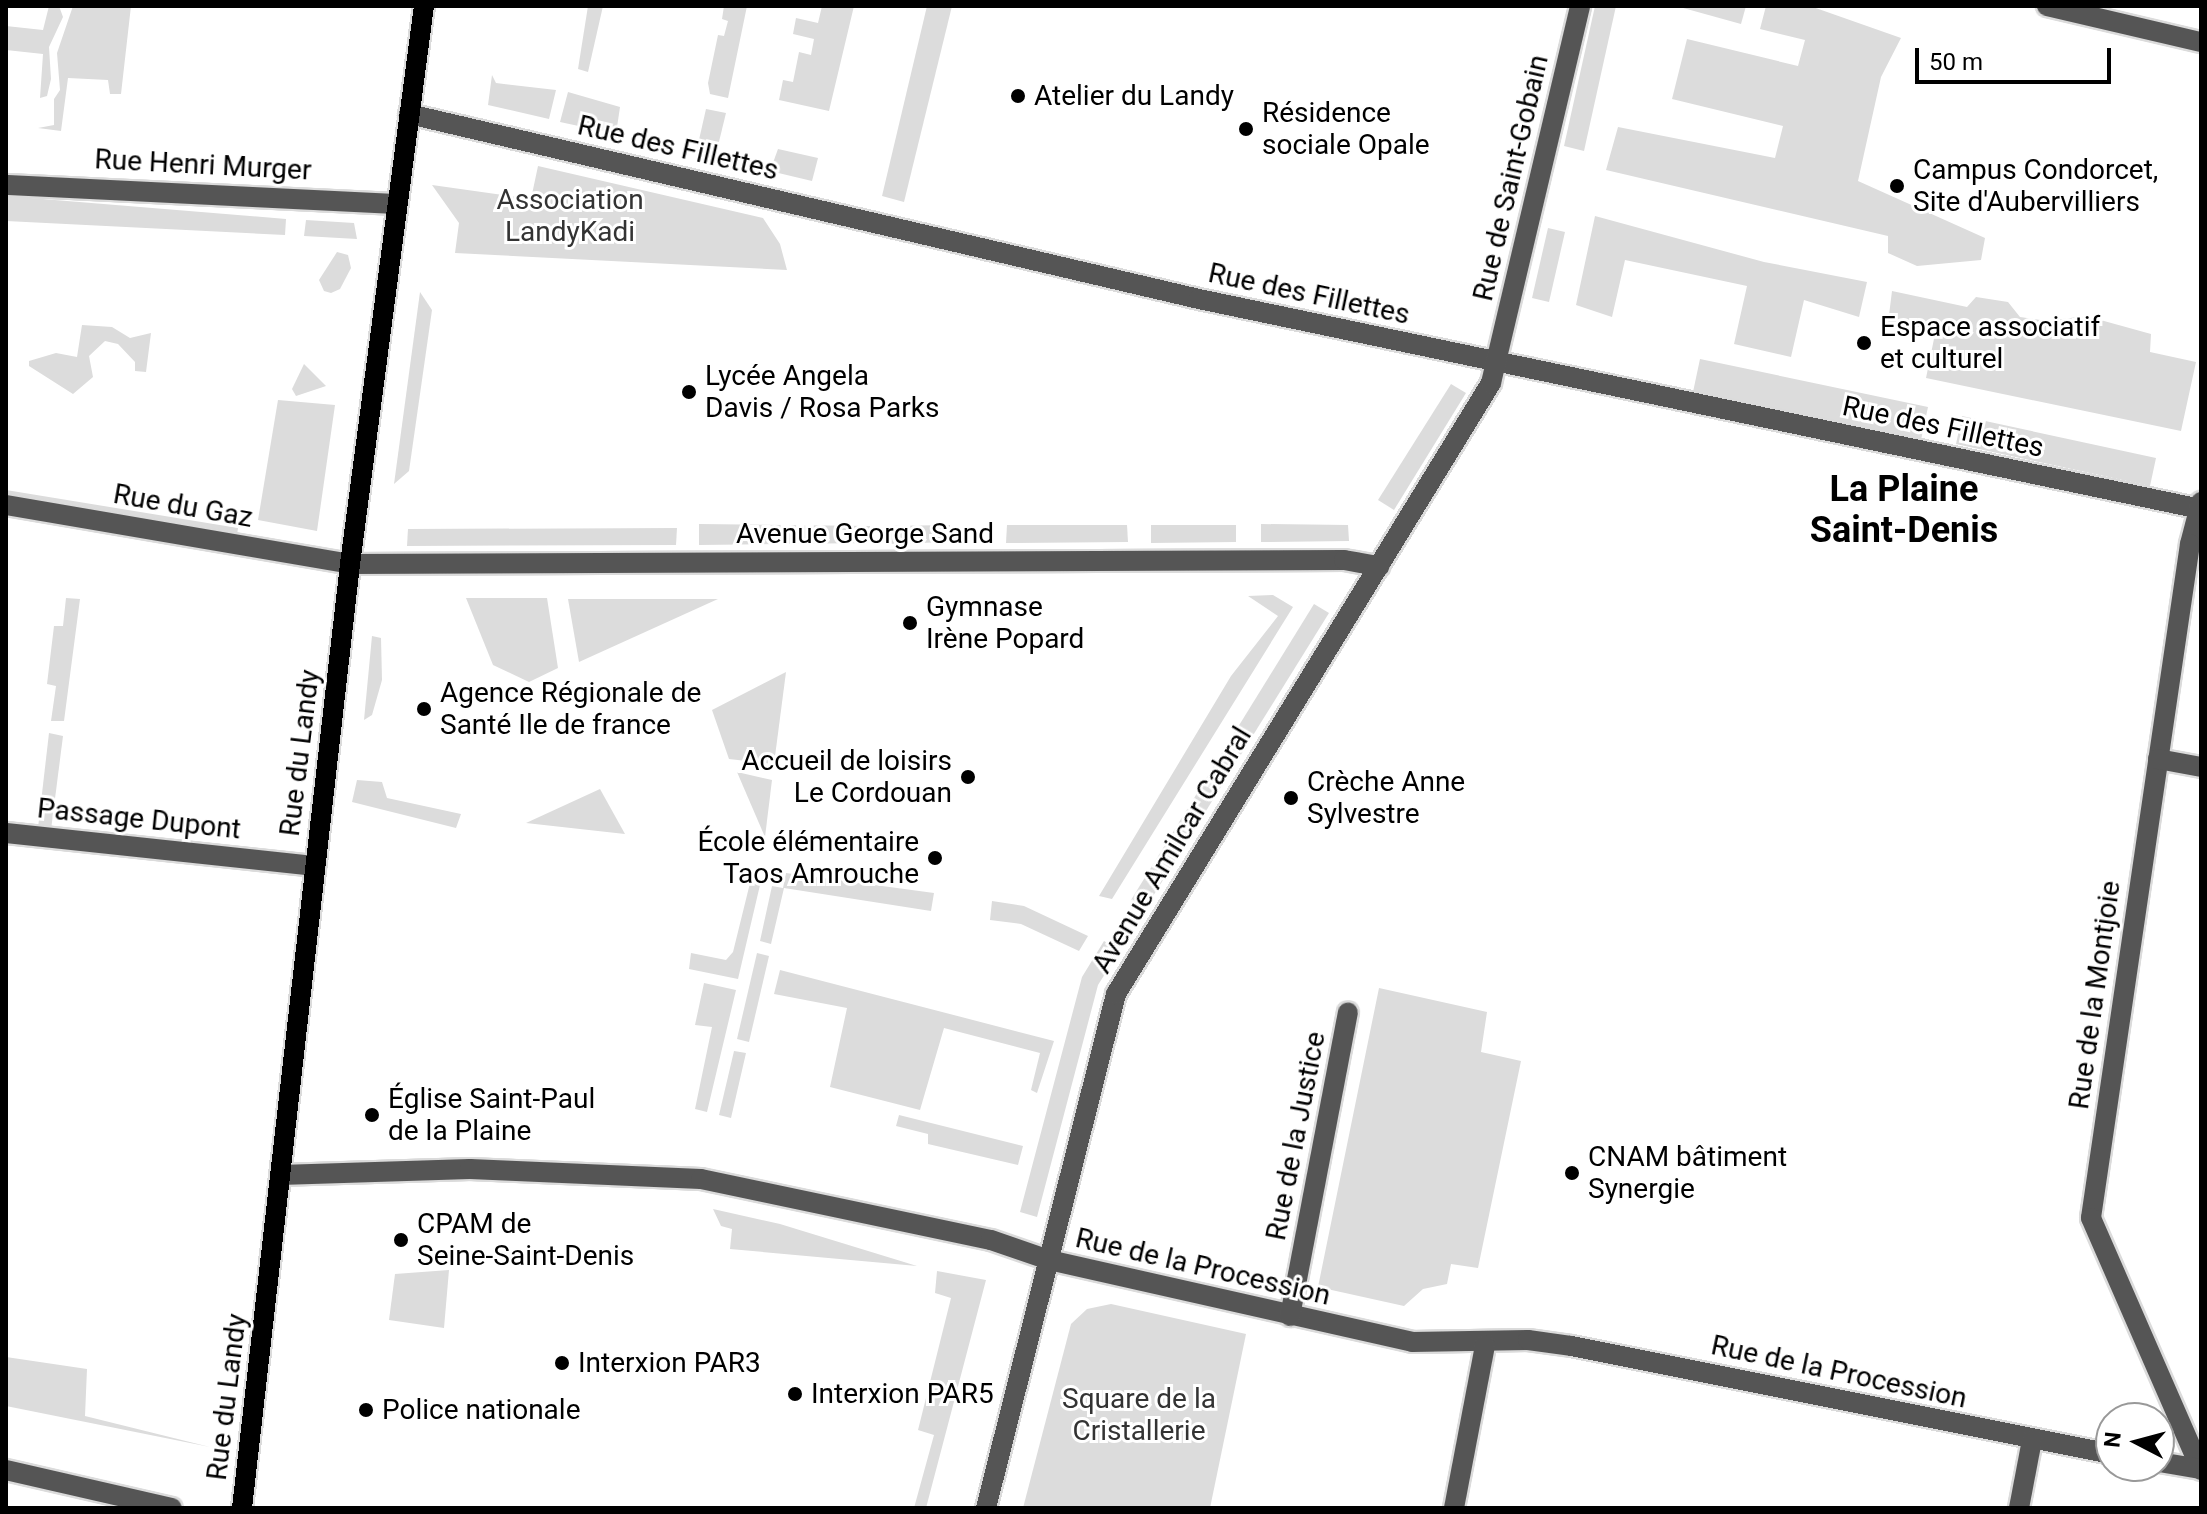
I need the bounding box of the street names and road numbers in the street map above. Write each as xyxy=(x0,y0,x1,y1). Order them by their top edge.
street label: Rue de Saint-Gobain xyxy=(1466,52,1556,304)
street label: Rue des Fillettes xyxy=(574,109,782,187)
street label: Rue Henri Murger xyxy=(94,143,312,187)
street label: Rue des Fillettes xyxy=(1205,256,1413,332)
street label: Rue des Fillettes xyxy=(1839,389,2047,465)
street label: Rue du Gaz xyxy=(111,477,255,535)
street label: Avenue George Sand xyxy=(736,517,994,551)
street label: Rue du Landy xyxy=(273,668,327,838)
street label: Avenue Amilcar Cabral xyxy=(1085,721,1259,979)
street label: Passage Dupont xyxy=(36,792,242,846)
street label: Rue de la Montjoie xyxy=(2062,879,2128,1111)
street label: Rue de la Justice xyxy=(1259,1029,1333,1243)
street label: Rue de la Procession xyxy=(1072,1221,1334,1313)
street label: Rue du Landy xyxy=(200,1312,254,1482)
street label: Rue de la Procession xyxy=(1708,1328,1970,1416)

